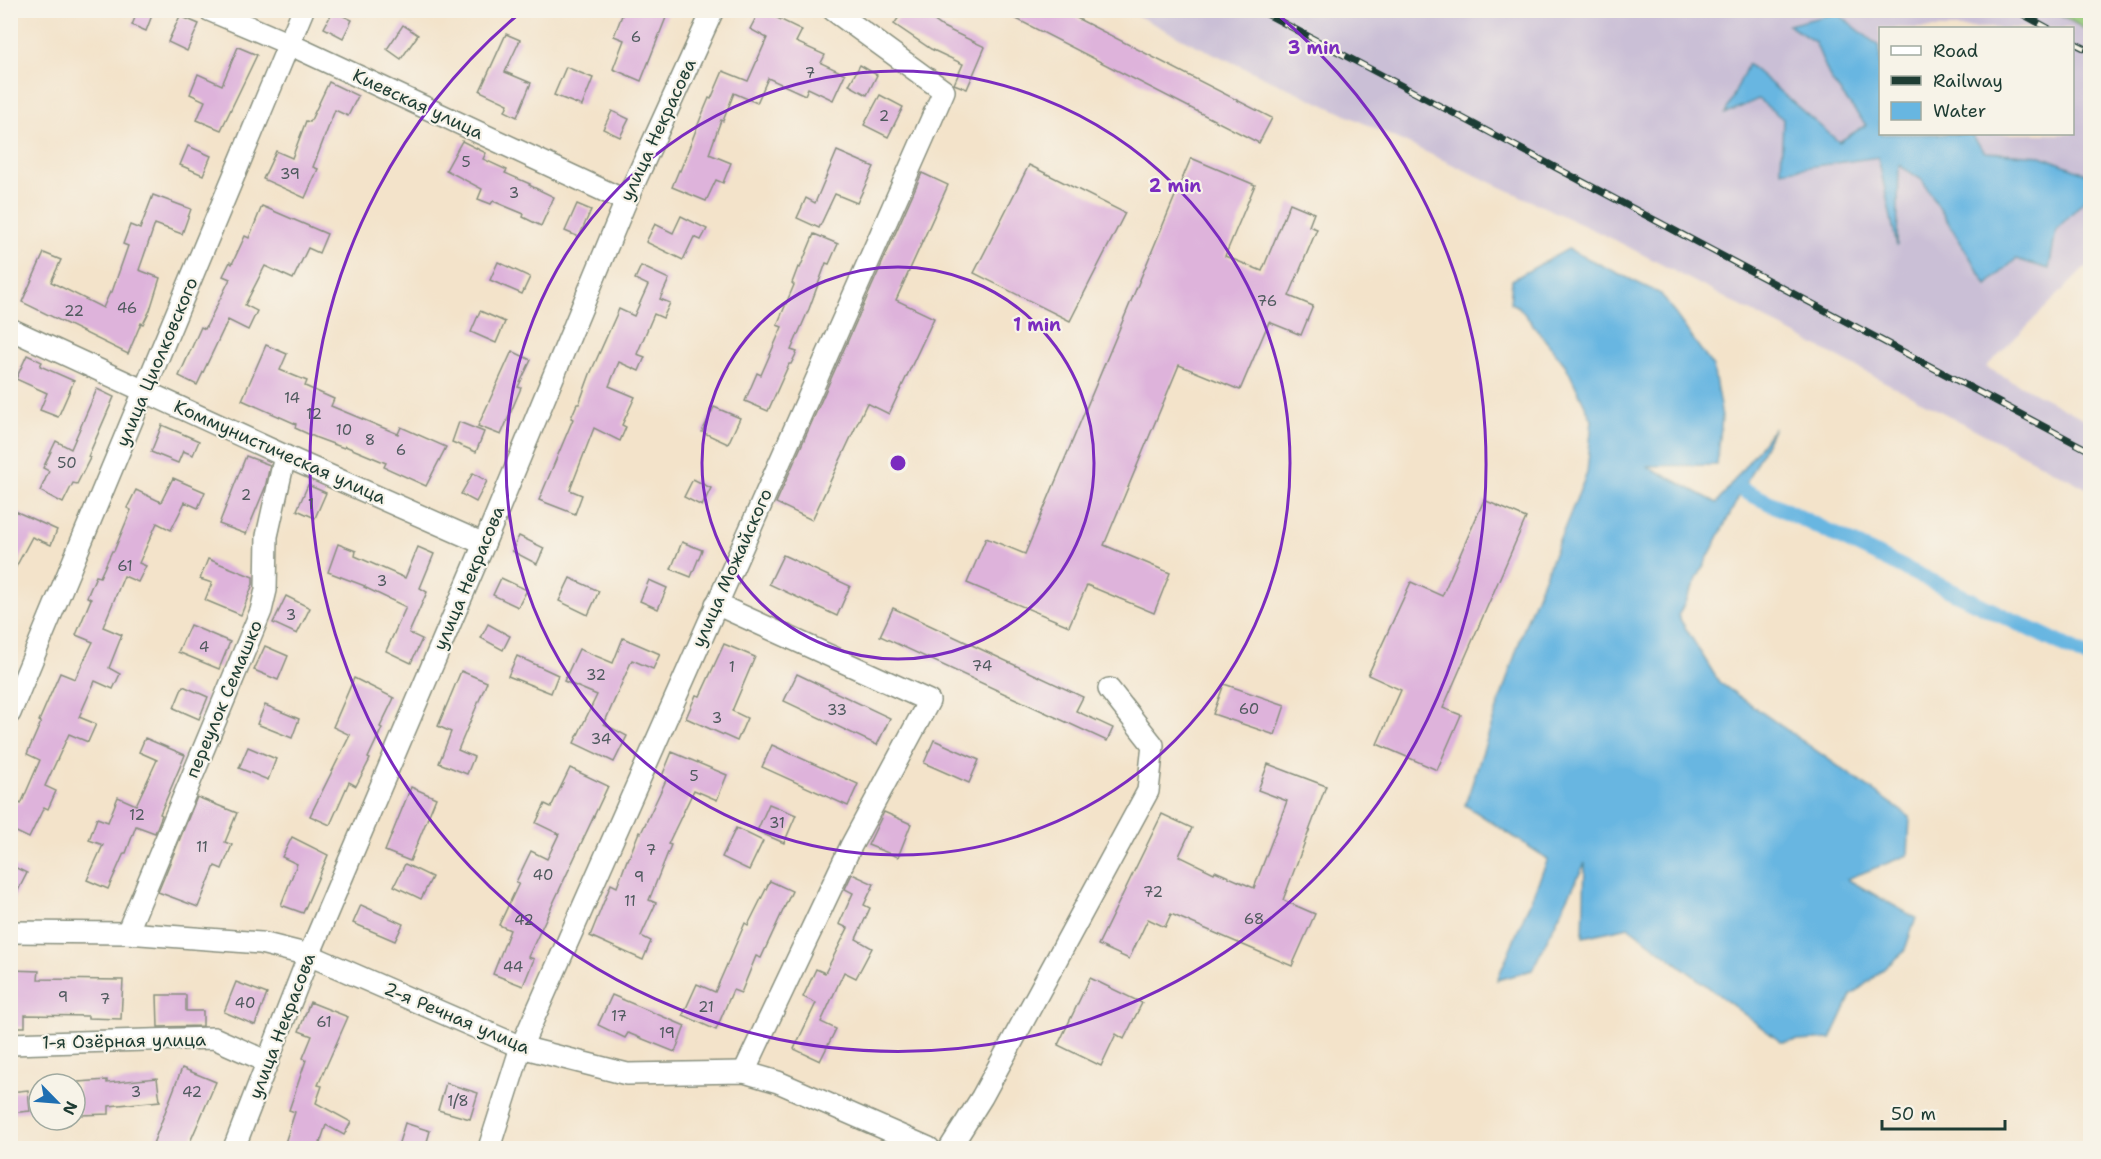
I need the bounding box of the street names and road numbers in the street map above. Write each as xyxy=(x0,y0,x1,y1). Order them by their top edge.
street label: улица Некрасова xyxy=(614,55,702,205)
street label: Киевская улица xyxy=(349,63,487,145)
street label: улица Циолковского xyxy=(110,274,204,450)
street label: Коммунистическая улица xyxy=(170,394,390,510)
street label: улица Можайского xyxy=(686,485,778,651)
street label: улица Некрасова xyxy=(428,502,510,654)
street label: переулок Семашко xyxy=(180,616,268,782)
street label: улица Некрасова xyxy=(243,950,321,1102)
street label: 2-я Речная улица xyxy=(381,976,533,1060)
street label: 1-я Озёрная улица xyxy=(42,1028,206,1054)

